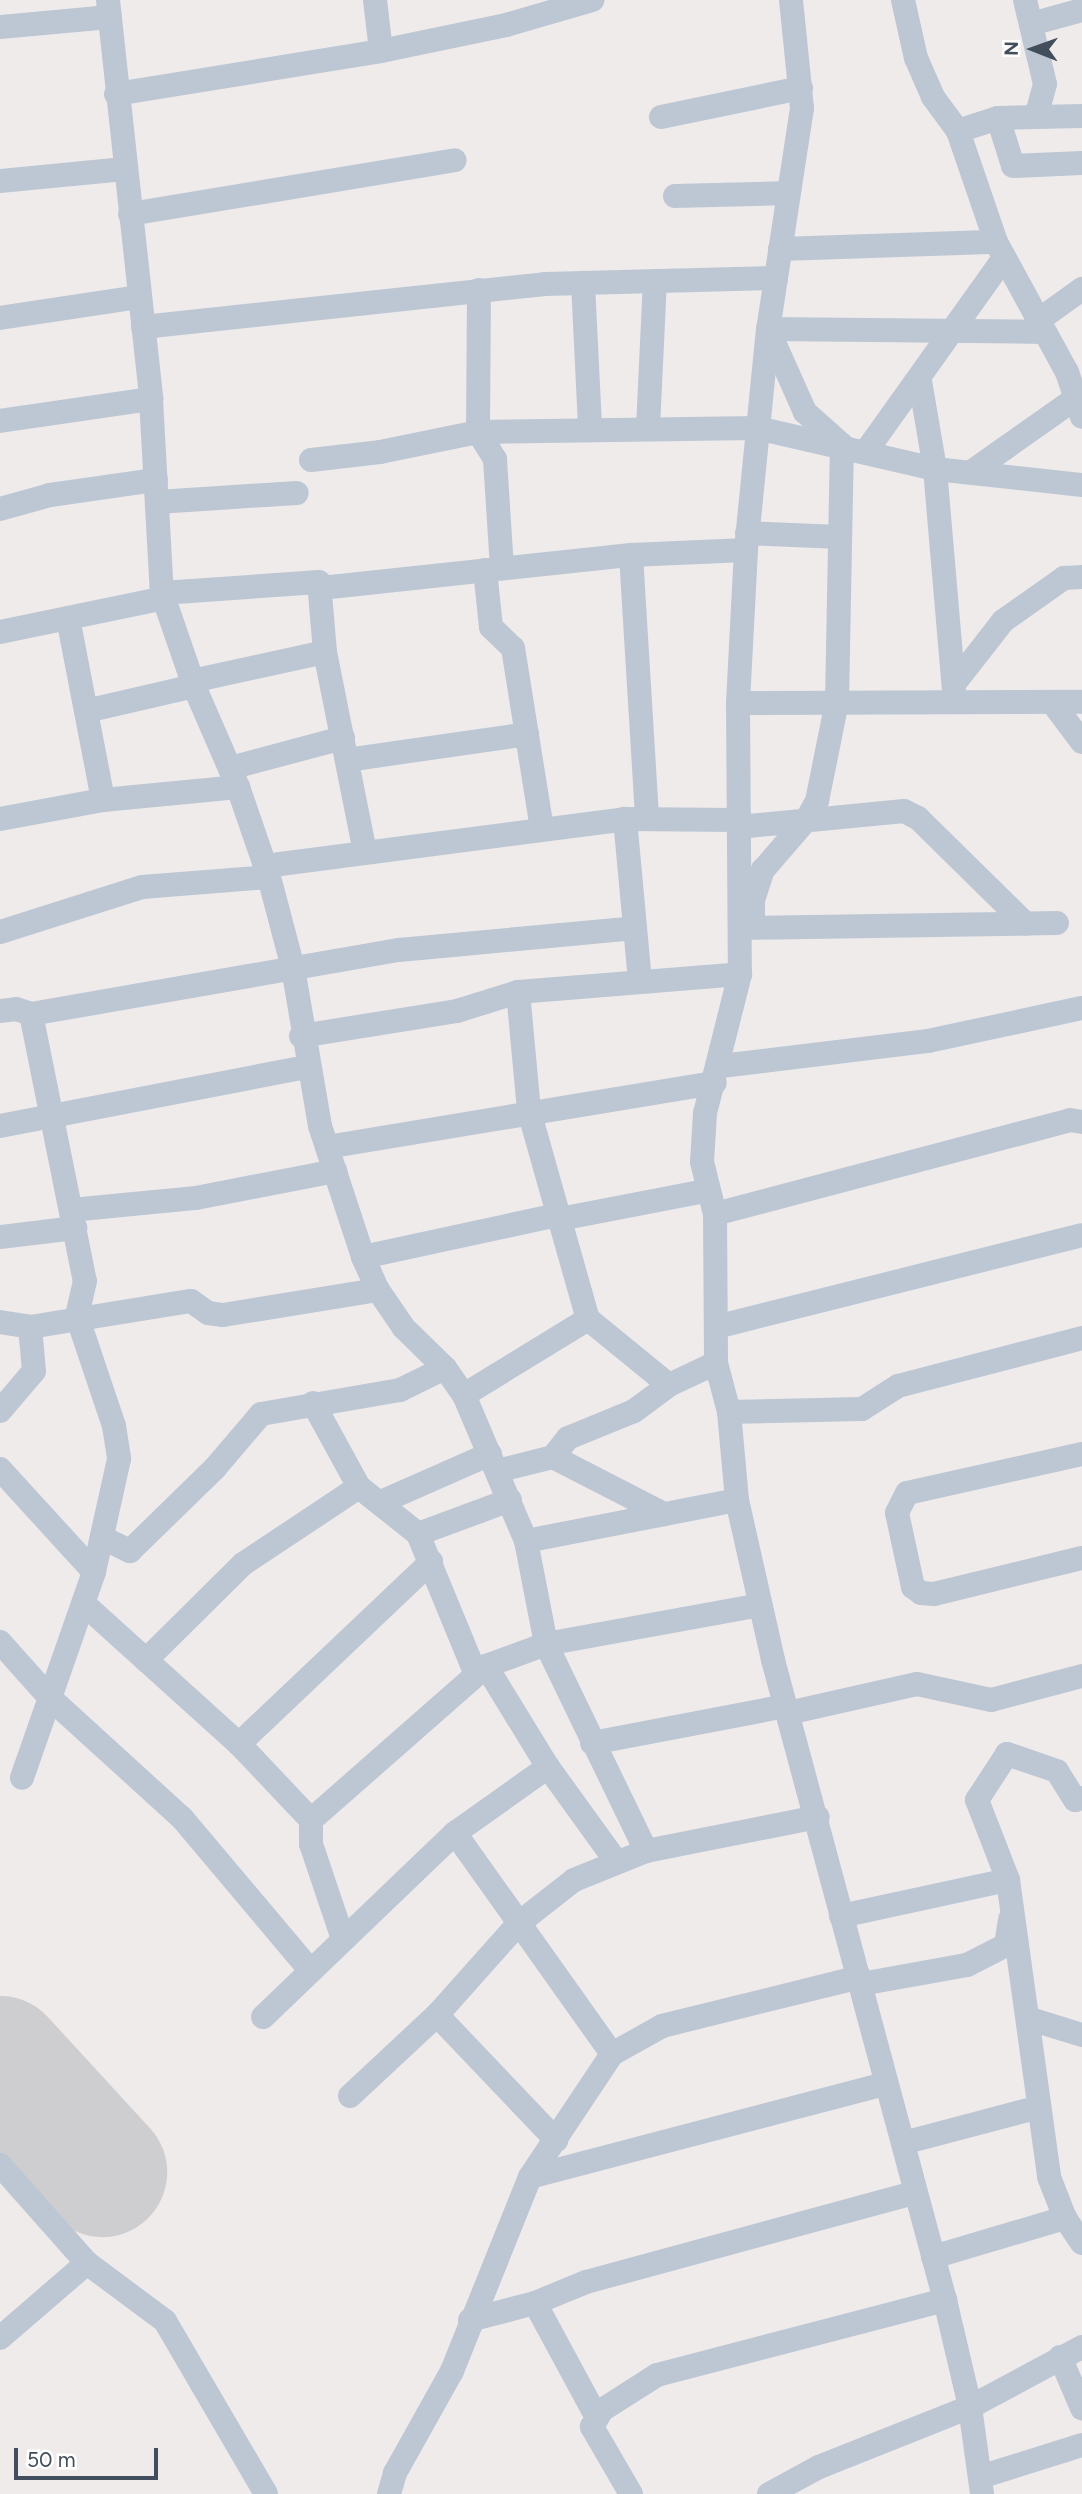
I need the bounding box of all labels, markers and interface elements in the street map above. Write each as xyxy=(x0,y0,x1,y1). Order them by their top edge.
north arrow xyxy=(998,14,1068,84)
text: N xyxy=(1000,41,1023,56)
scale bar xyxy=(18,2434,161,2478)
text: 50 m xyxy=(27,2447,76,2472)

